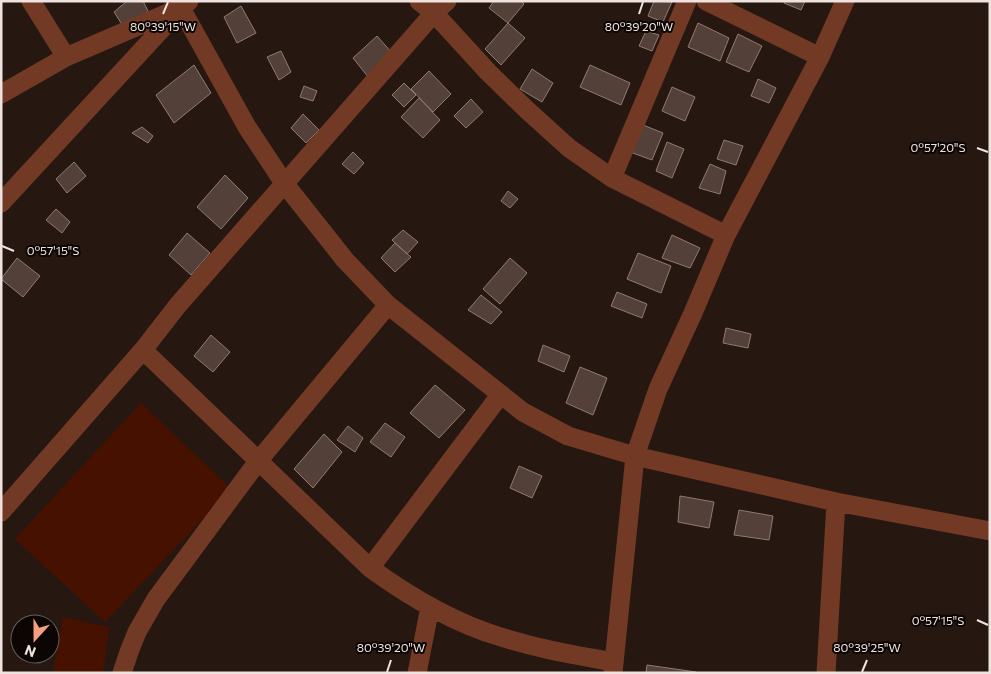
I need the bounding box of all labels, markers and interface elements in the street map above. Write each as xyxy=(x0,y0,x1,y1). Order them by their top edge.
text: 80°39'15"W xyxy=(130,19,196,33)
text: 80°39'20"W xyxy=(605,19,673,33)
text: 0°57'20"S xyxy=(910,140,966,154)
text: 0°57'15"S xyxy=(27,243,79,257)
text: 0°57'15"S xyxy=(912,613,964,627)
north arrow xyxy=(10,614,60,664)
text: 80°39'20"W xyxy=(357,640,425,654)
text: 80°39'25"W xyxy=(833,640,901,654)
text: N xyxy=(22,642,38,661)

